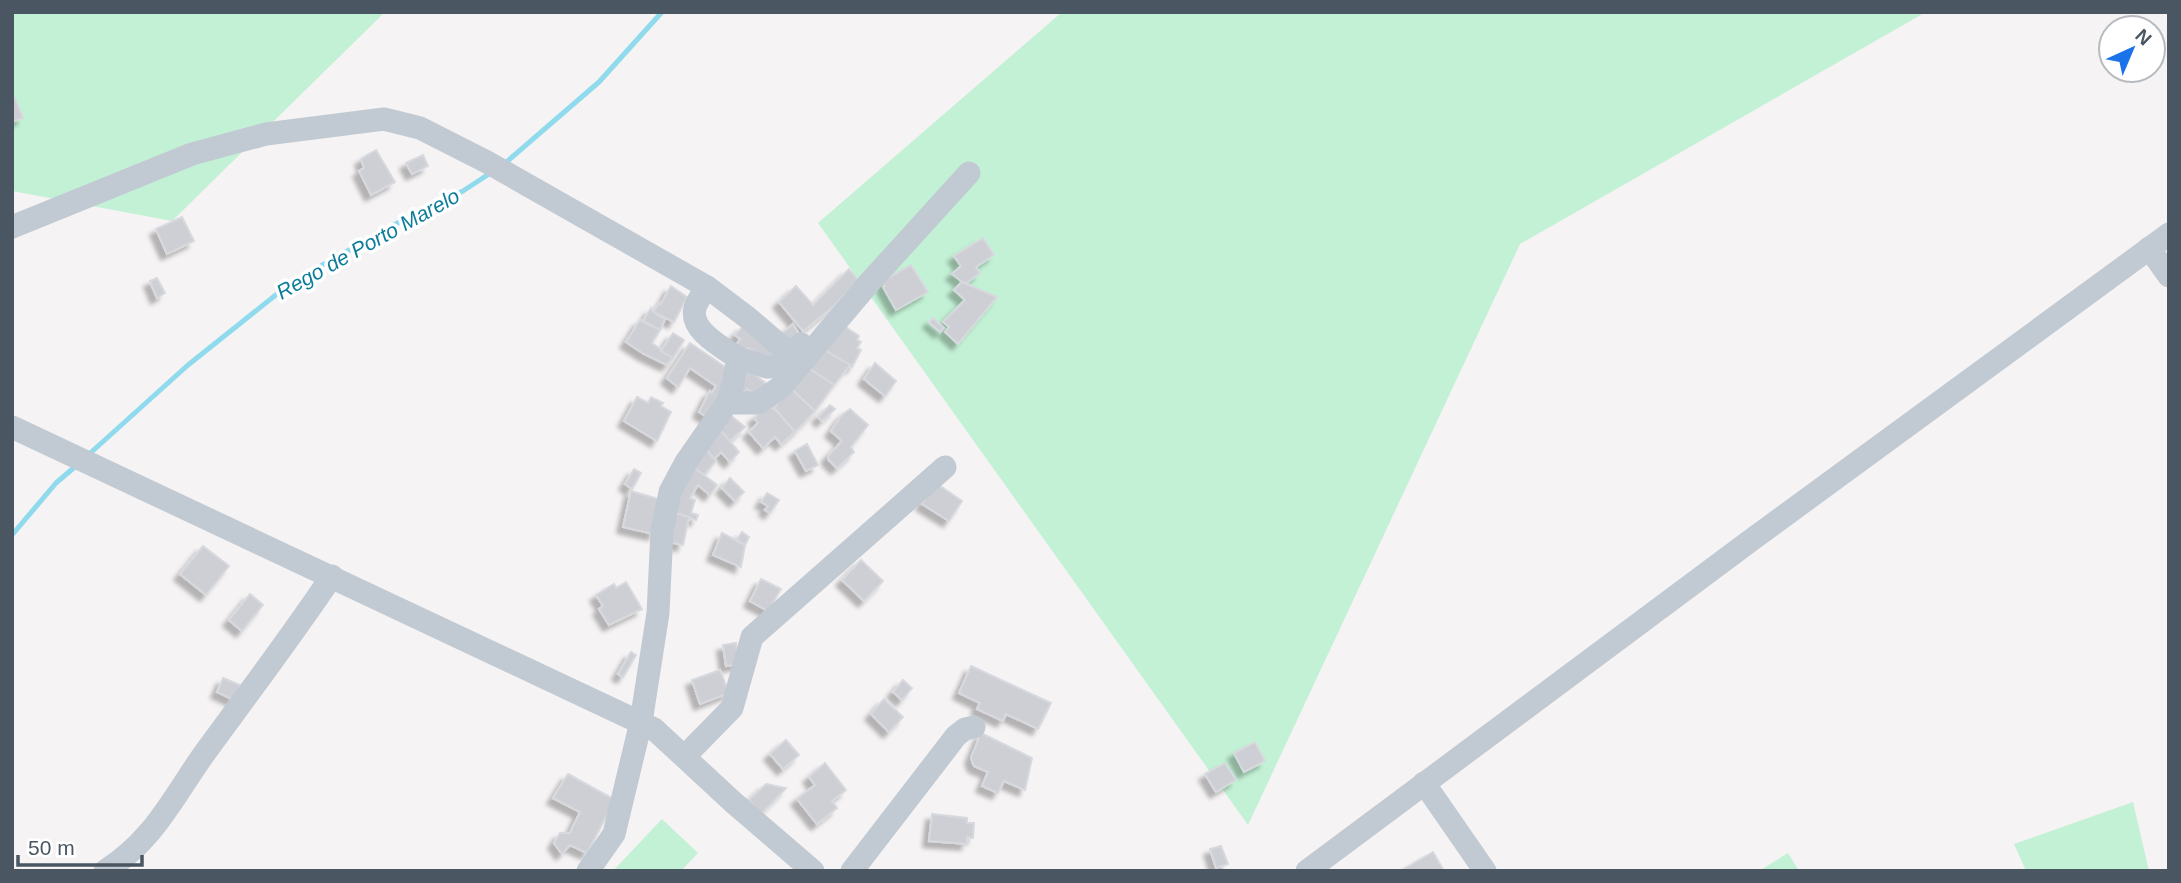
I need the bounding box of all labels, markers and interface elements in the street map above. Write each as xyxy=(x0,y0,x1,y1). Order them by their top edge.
north arrow xyxy=(2097,14,2167,84)
text: N xyxy=(2131,25,2156,49)
water label: Rego de Porto Marelo xyxy=(272,184,463,303)
scale bar xyxy=(18,824,142,868)
text: 50 m xyxy=(28,836,75,859)

